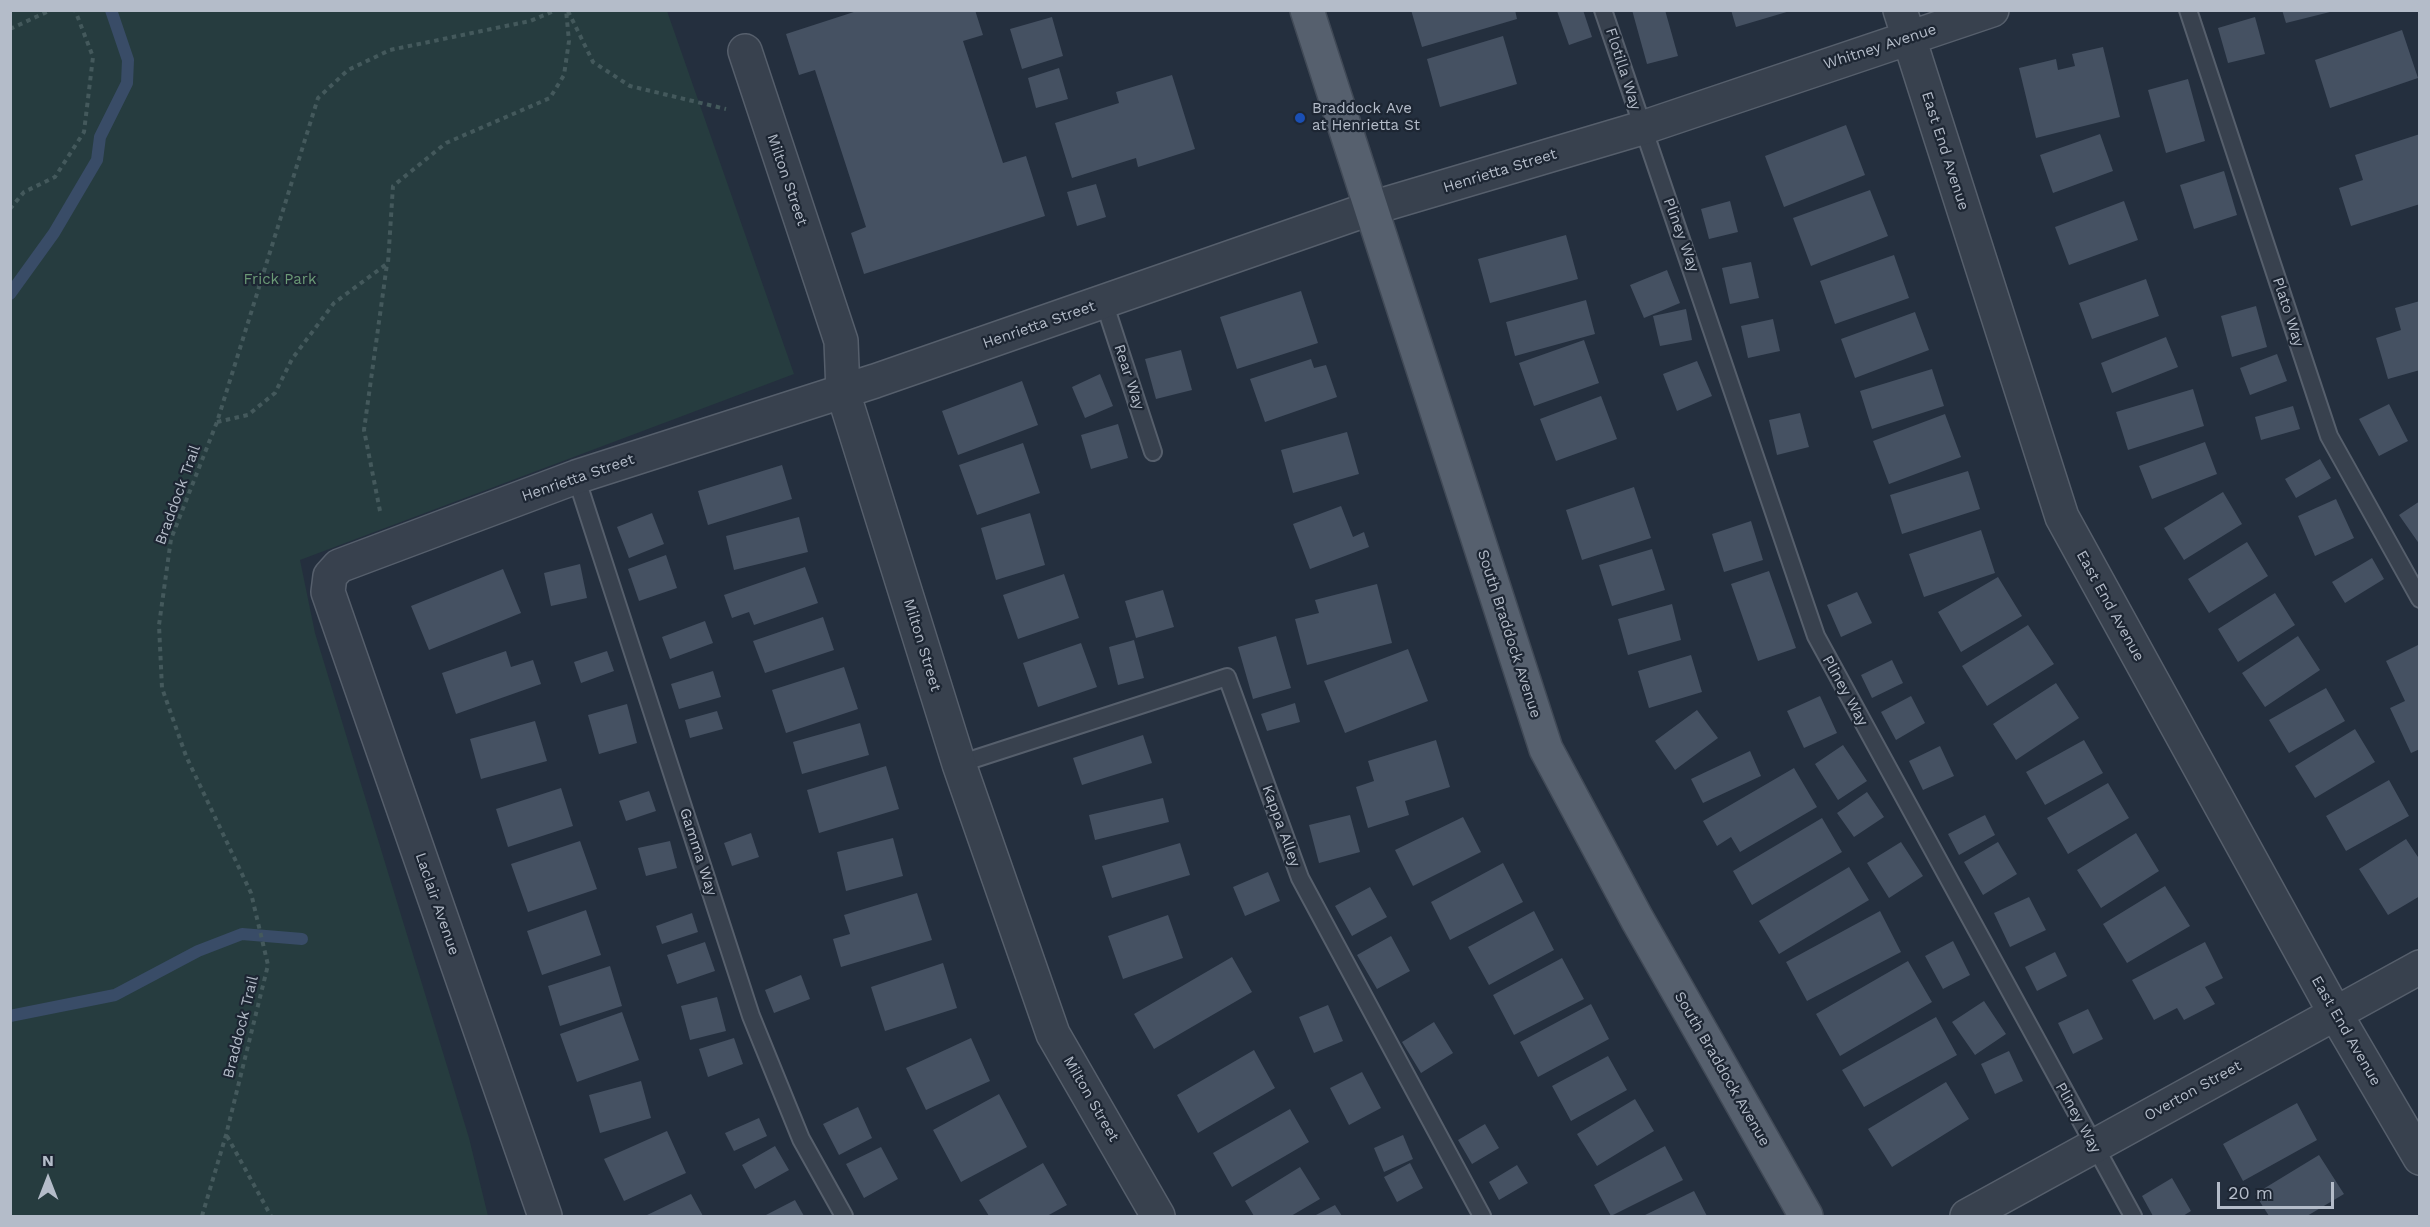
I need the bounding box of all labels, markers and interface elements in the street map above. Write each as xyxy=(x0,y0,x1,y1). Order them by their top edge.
street label: Whitney Avenue xyxy=(1821,20,1939,74)
street label: Flotilla Way xyxy=(1601,26,1645,112)
street label: East End Avenue xyxy=(1917,89,1973,213)
place label: Braddock Ave at Henrietta St xyxy=(1312,100,1420,135)
marker: Braddock Ave at Henrietta St xyxy=(1293,111,1307,125)
street label: Milton Street xyxy=(763,132,811,228)
street label: Henrietta Street xyxy=(1441,145,1559,197)
street label: Pliney Way xyxy=(1659,195,1703,275)
park label: Frick Park xyxy=(244,271,316,289)
street label: Plato Way xyxy=(2268,275,2308,349)
street label: Henrietta Street xyxy=(980,297,1098,353)
street label: Rear Way xyxy=(1110,342,1148,412)
street label: Braddock Trail xyxy=(152,443,204,547)
street label: Henrietta Street xyxy=(519,450,637,506)
street label: East End Avenue xyxy=(2072,547,2148,665)
street label: South Braddock Avenue xyxy=(1473,548,1545,720)
street label: Milton Street xyxy=(899,597,945,693)
street label: Pliney Way xyxy=(1818,653,1872,729)
street label: Kappa Alley xyxy=(1258,783,1304,869)
street label: Gamma Way xyxy=(675,806,721,898)
street label: Laclair Avenue xyxy=(411,850,463,958)
street label: East End Avenue xyxy=(2307,973,2385,1089)
street label: Braddock Trail xyxy=(220,974,262,1080)
street label: South Braddock Avenue xyxy=(1670,988,1774,1150)
street label: Milton Street xyxy=(1059,1053,1123,1145)
street label: Overton Street xyxy=(2141,1057,2245,1125)
street label: Pliney Way xyxy=(2051,1080,2105,1156)
north arrow xyxy=(18,1149,78,1209)
text: N xyxy=(42,1151,54,1170)
scale bar xyxy=(2220,1170,2337,1208)
text: 20 m xyxy=(2228,1182,2273,1203)

